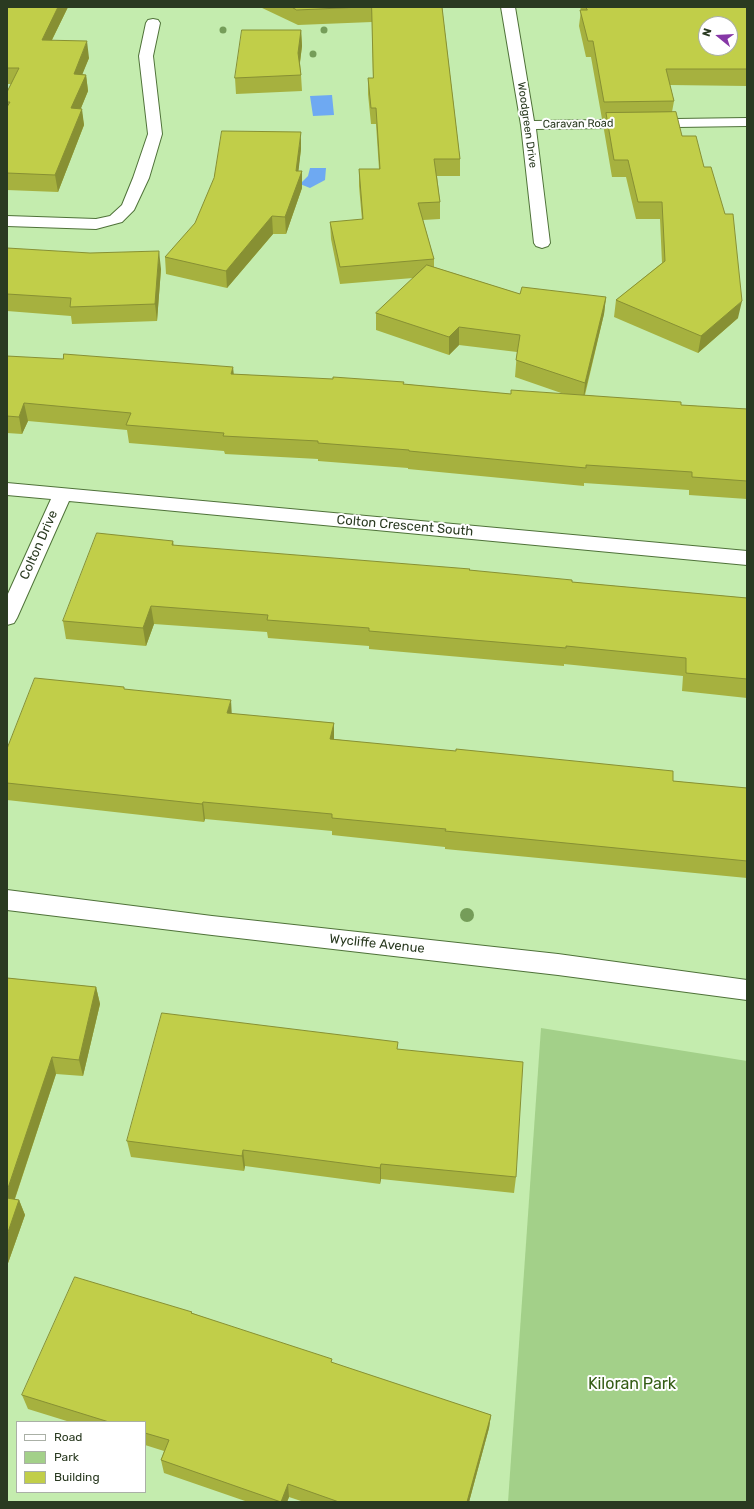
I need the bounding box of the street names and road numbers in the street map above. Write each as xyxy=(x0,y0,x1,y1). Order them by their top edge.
street label: Woodgreen Drive xyxy=(514,81,540,169)
street label: Caravan Road xyxy=(542,117,614,131)
street label: Colton Drive xyxy=(17,508,61,582)
street label: Colton Crescent South xyxy=(336,512,474,540)
street label: Wycliffe Avenue xyxy=(329,931,425,957)

